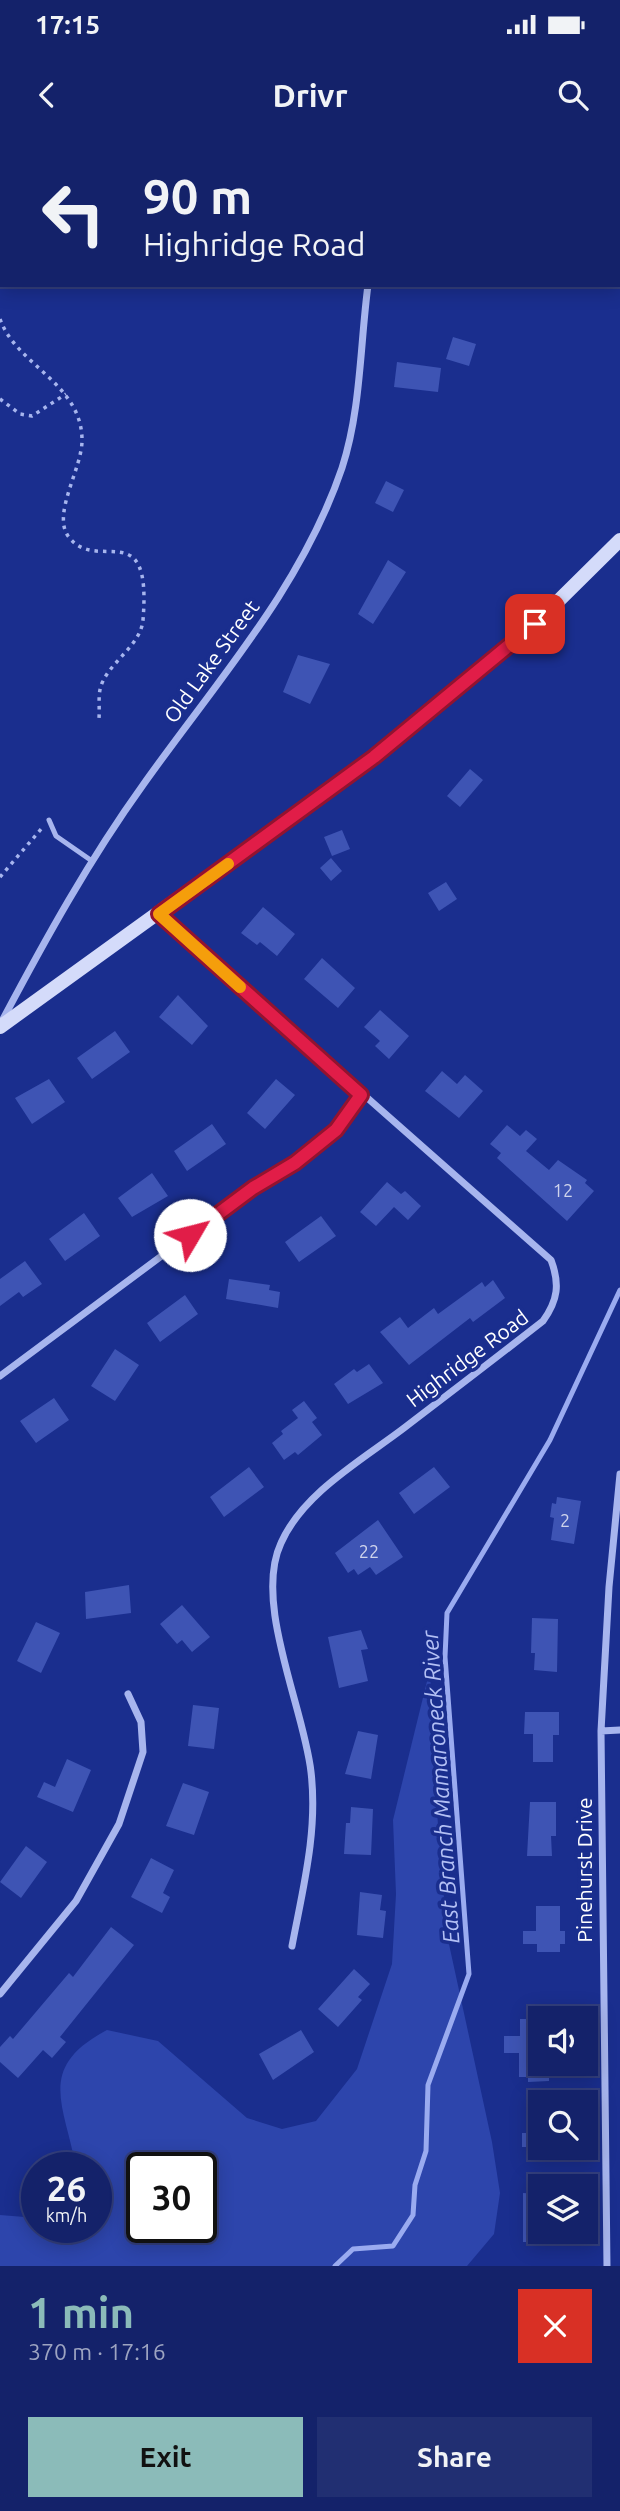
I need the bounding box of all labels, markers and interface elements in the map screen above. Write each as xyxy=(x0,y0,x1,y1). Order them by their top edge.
text: 17:15 xyxy=(35,10,100,39)
icon: back xyxy=(28,76,66,114)
icon: search xyxy=(554,76,592,114)
text: Drivr xyxy=(272,77,348,113)
icon: left xyxy=(28,168,119,259)
text: 90 m xyxy=(143,168,252,223)
text: Highridge Road xyxy=(143,226,366,262)
pin xyxy=(505,594,565,654)
street label: Old Lake Street xyxy=(158,595,264,727)
icon: arrive xyxy=(516,605,554,643)
house number: 12 xyxy=(553,1180,573,1200)
position arrow xyxy=(153,1198,227,1272)
street label: Highridge Road xyxy=(401,1304,533,1412)
house number: 2 xyxy=(560,1510,570,1530)
house number: 22 xyxy=(359,1541,379,1561)
water label: East Branch Mamaroneck River xyxy=(417,1628,463,1944)
street label: Pinehurst Drive xyxy=(572,1797,596,1943)
map controls xyxy=(528,2006,598,2244)
button: sound xyxy=(528,2006,598,2076)
button: search xyxy=(528,2090,598,2160)
speed limit sign: 30 xyxy=(126,2152,217,2243)
text: 26 xyxy=(47,2168,86,2208)
button: layers xyxy=(528,2174,598,2244)
text: km/h xyxy=(46,2205,87,2225)
text: 1 min xyxy=(28,2289,134,2336)
button: close xyxy=(518,2289,592,2363)
text: 370 m · 17:16 xyxy=(28,2339,166,2364)
button: Exit xyxy=(28,2417,303,2497)
button: Share xyxy=(317,2417,592,2497)

